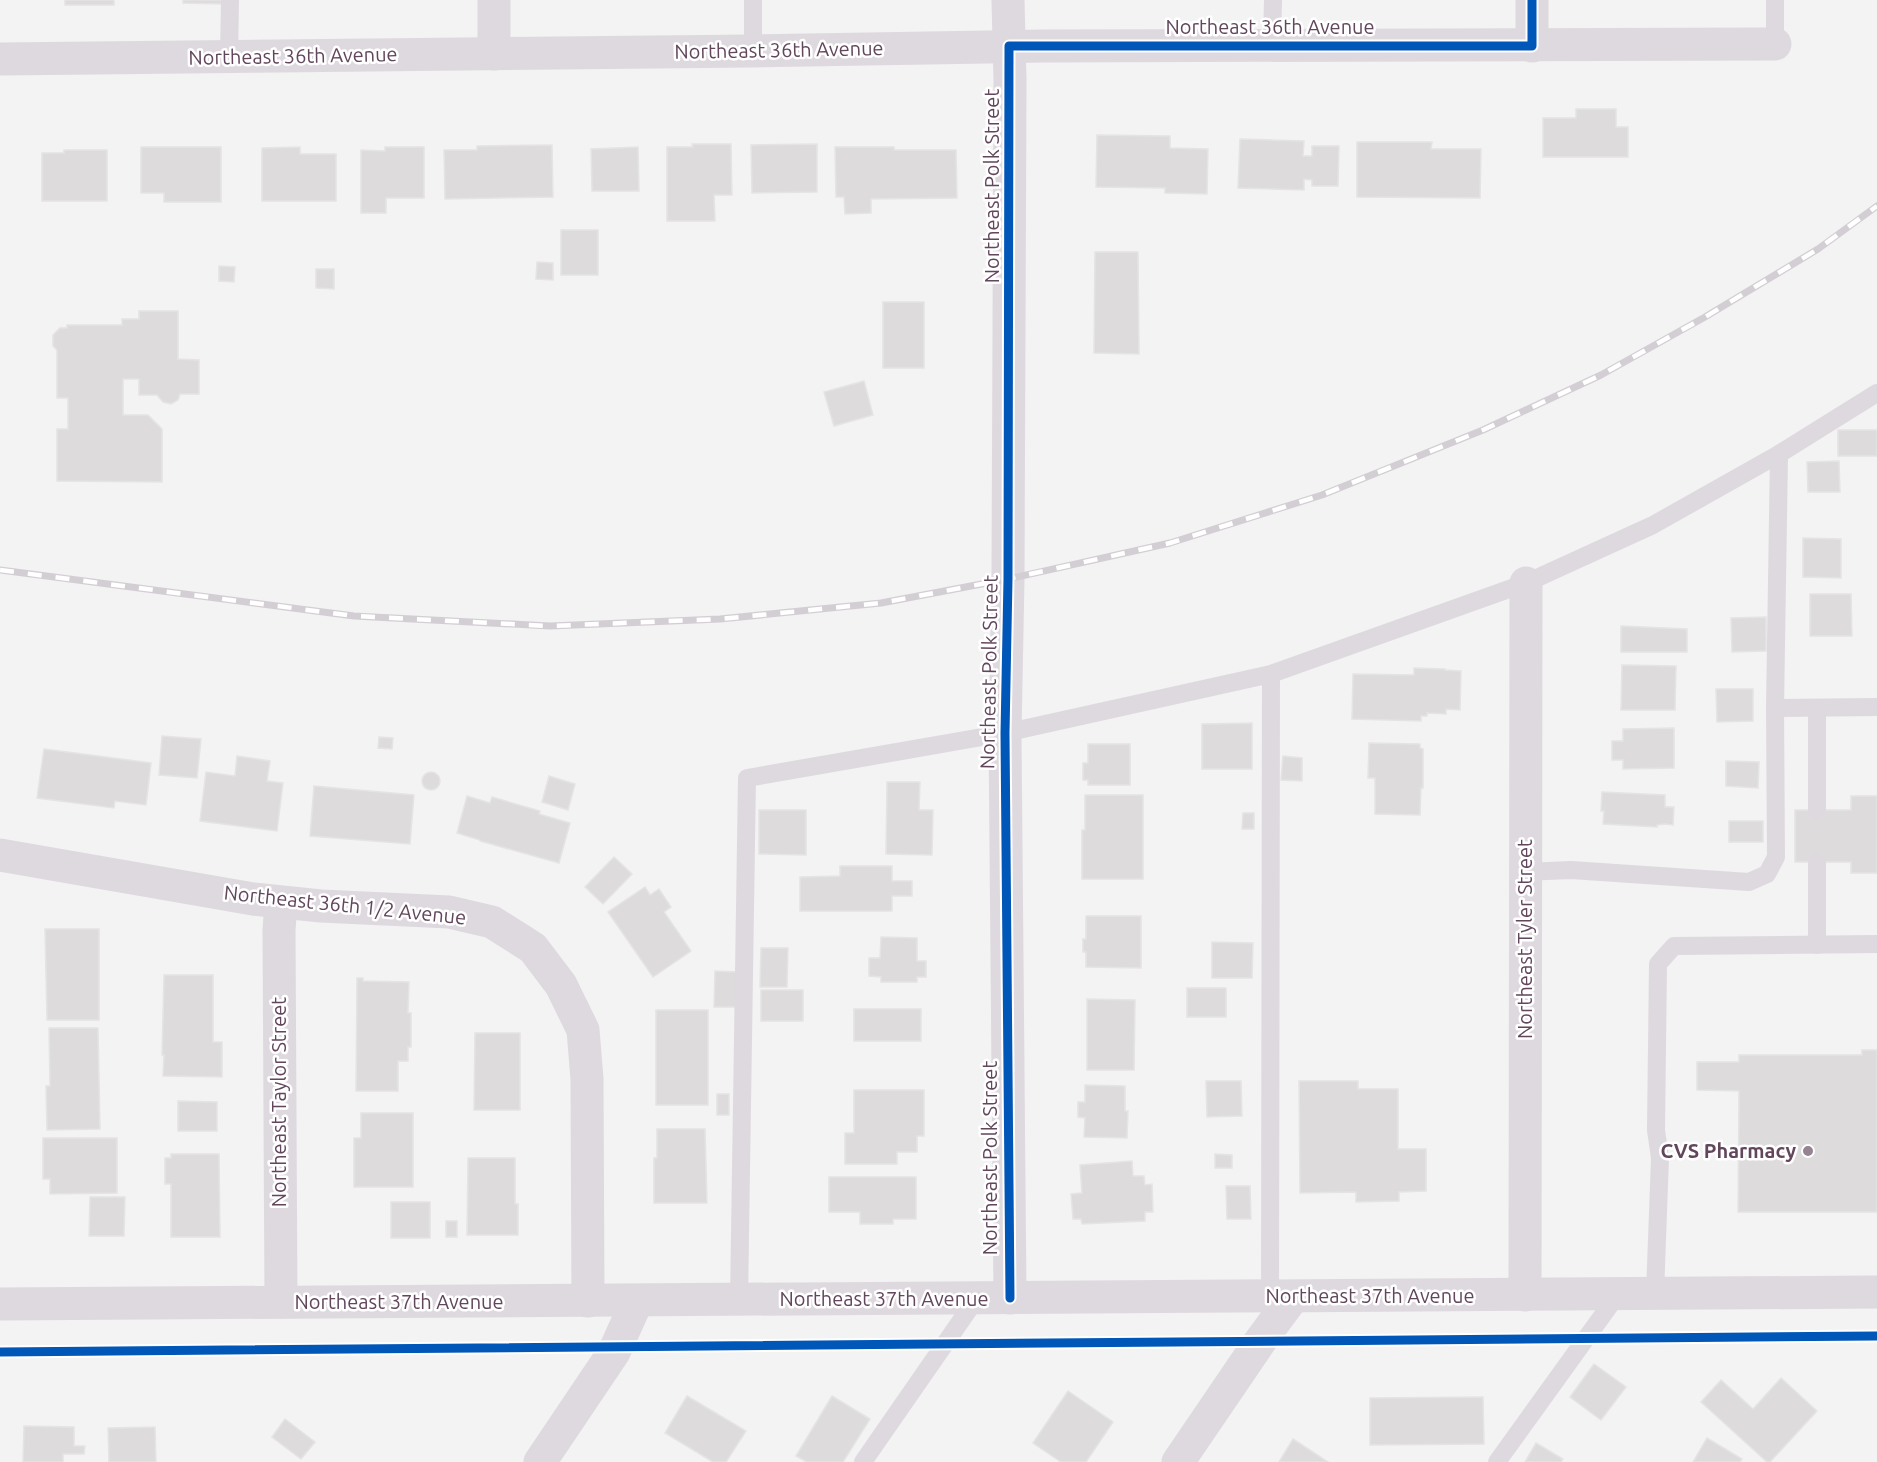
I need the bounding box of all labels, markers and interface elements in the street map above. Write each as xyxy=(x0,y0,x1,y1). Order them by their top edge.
street label: Northeast 36th Avenue xyxy=(1165,15,1375,38)
street label: Northeast 36th Avenue xyxy=(674,36,884,63)
street label: Northeast 36th Avenue xyxy=(188,42,398,69)
street label: Northeast Polk Street xyxy=(980,89,1003,283)
street label: Northeast Polk Street xyxy=(975,574,1002,769)
street label: Northeast Tyler Street xyxy=(1513,839,1536,1039)
street label: Northeast 36th 1/2 Avenue xyxy=(223,880,467,929)
street label: Northeast Taylor Street xyxy=(267,997,290,1207)
street label: Northeast Polk Street xyxy=(978,1061,1001,1255)
place label: CVS Pharmacy xyxy=(1661,1139,1796,1162)
marker: CVS Pharmacy xyxy=(1801,1144,1815,1158)
street label: Northeast 37th Avenue xyxy=(1265,1284,1475,1307)
street label: Northeast 37th Avenue xyxy=(779,1287,989,1310)
street label: Northeast 37th Avenue xyxy=(294,1290,504,1313)

